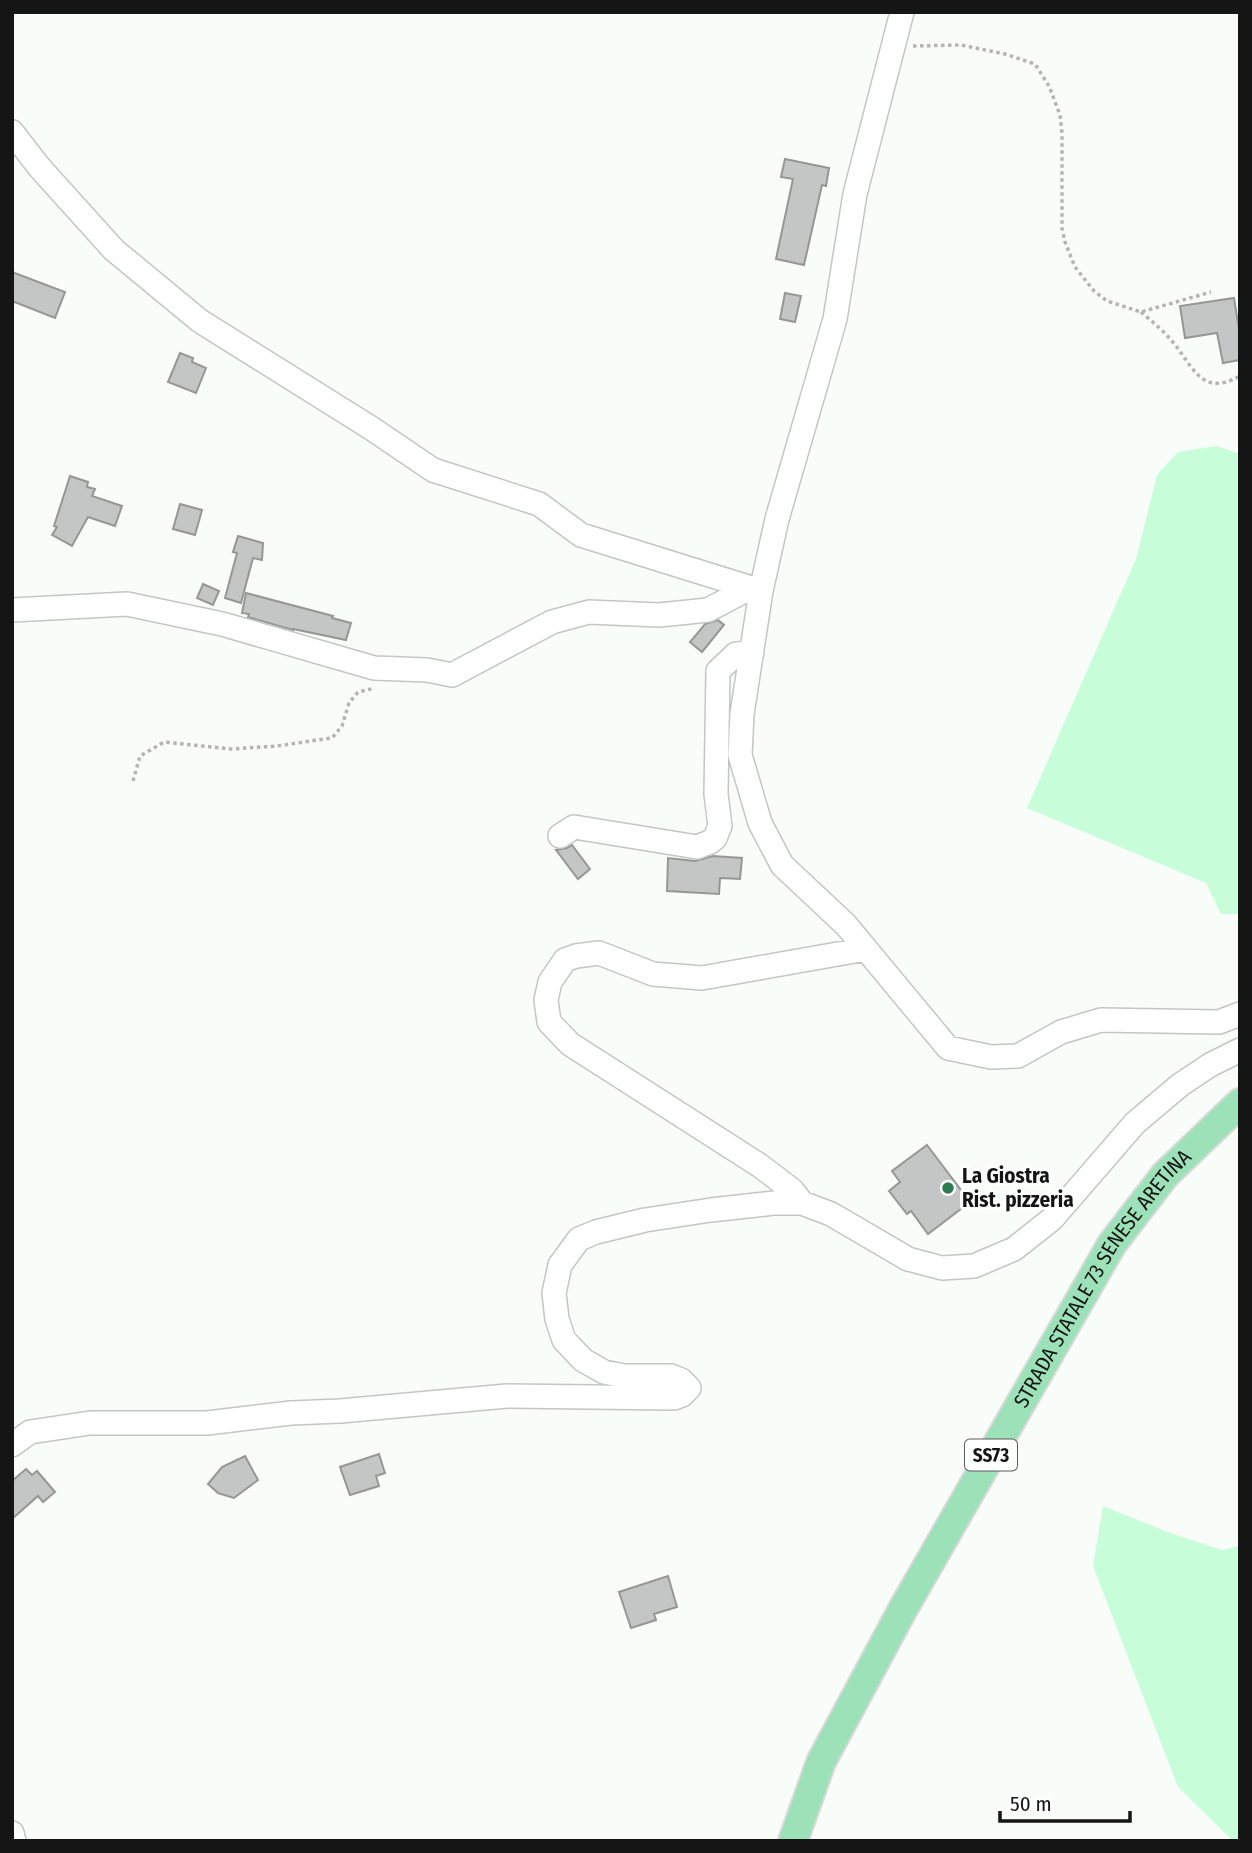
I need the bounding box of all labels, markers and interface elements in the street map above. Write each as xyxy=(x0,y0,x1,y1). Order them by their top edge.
street label: STRADA STATALE 73 SENESE ARETINA xyxy=(1008,1144,1197,1412)
place label: La Giostra Rist. pizzeria xyxy=(962,1163,1074,1213)
marker: La Giostra Rist. pizzeria xyxy=(940,1180,956,1196)
road number: SS73 xyxy=(965,1440,1017,1470)
scale bar xyxy=(1000,1780,1130,1824)
text: 50 m xyxy=(1010,1791,1052,1817)

